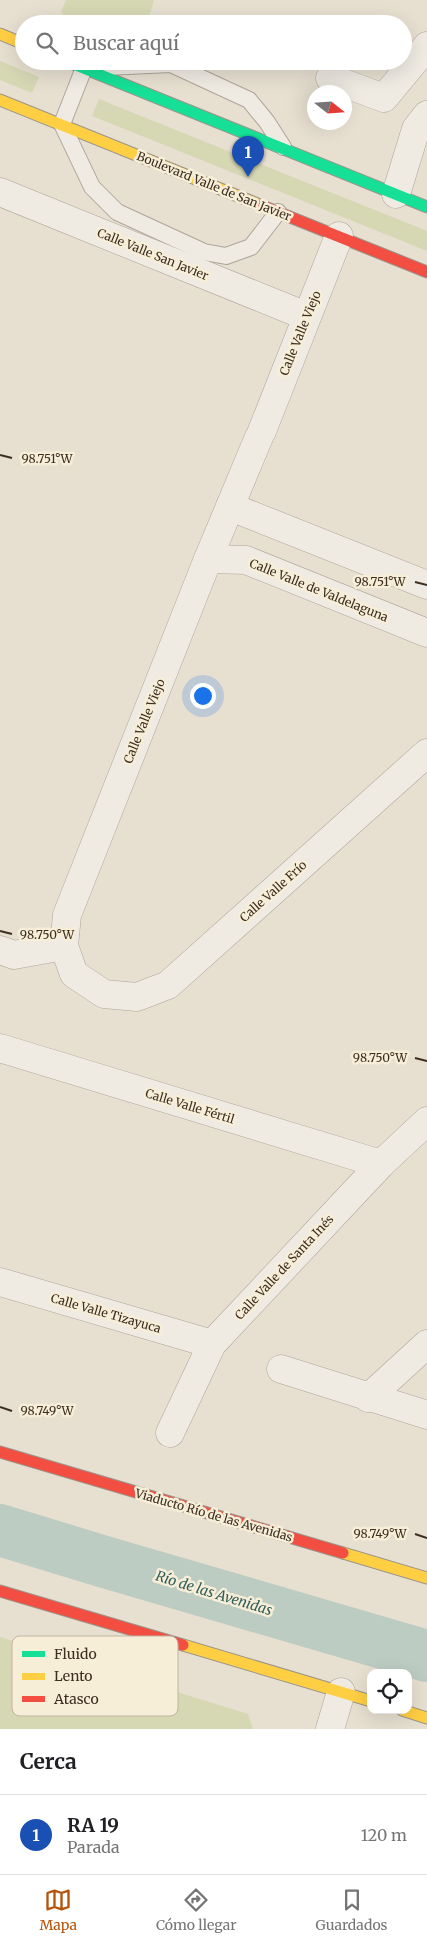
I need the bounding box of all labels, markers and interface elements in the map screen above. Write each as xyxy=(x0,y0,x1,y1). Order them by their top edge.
search box xyxy=(15,15,412,70)
icon: search xyxy=(33,29,61,57)
text: Buscar aquí xyxy=(73,31,179,55)
north arrow xyxy=(307,85,352,130)
pin: 1 xyxy=(232,136,264,177)
street label: Boulevard Valle de San Javier xyxy=(135,148,294,224)
street label: Calle Valle San Javier xyxy=(95,225,211,283)
street label: Calle Valle Viejo xyxy=(276,288,324,378)
text: 98.751°W xyxy=(21,451,74,466)
street label: Calle Valle de Valdelaguna xyxy=(247,555,391,625)
text: 98.751°W xyxy=(354,574,407,589)
street label: Calle Valle Viejo xyxy=(120,676,168,766)
your location xyxy=(190,683,216,709)
street label: Calle Valle Frío xyxy=(237,857,309,925)
text: 98.750°W xyxy=(20,927,75,942)
text: 98.750°W xyxy=(353,1050,408,1065)
street label: Calle Valle Fértil xyxy=(144,1085,237,1127)
street label: Calle Valle de Santa Inés xyxy=(231,1211,337,1323)
street label: Calle Valle Tizayuca xyxy=(49,1290,163,1336)
text: 98.749°W xyxy=(20,1403,75,1418)
street label: Viaducto Río de las Avenidas xyxy=(133,1485,294,1545)
text: 98.749°W xyxy=(353,1526,408,1541)
water label: Río de las Avenidas xyxy=(154,1567,275,1619)
legend xyxy=(12,1636,178,1716)
text: Fluido xyxy=(54,1645,97,1663)
text: Lento xyxy=(54,1667,93,1685)
map controls xyxy=(367,1669,412,1714)
button: locate xyxy=(367,1669,412,1714)
text: Atasco xyxy=(53,1690,99,1708)
text: Cerca xyxy=(20,1748,77,1775)
text: RA 19 xyxy=(67,1813,119,1837)
text: 1 xyxy=(32,1825,40,1845)
text: 120 m xyxy=(361,1825,407,1845)
text: Parada xyxy=(67,1837,120,1857)
tab: Mapa xyxy=(39,1886,77,1934)
tab: Cómo llegar xyxy=(156,1886,237,1934)
tab: Guardados xyxy=(316,1886,388,1934)

